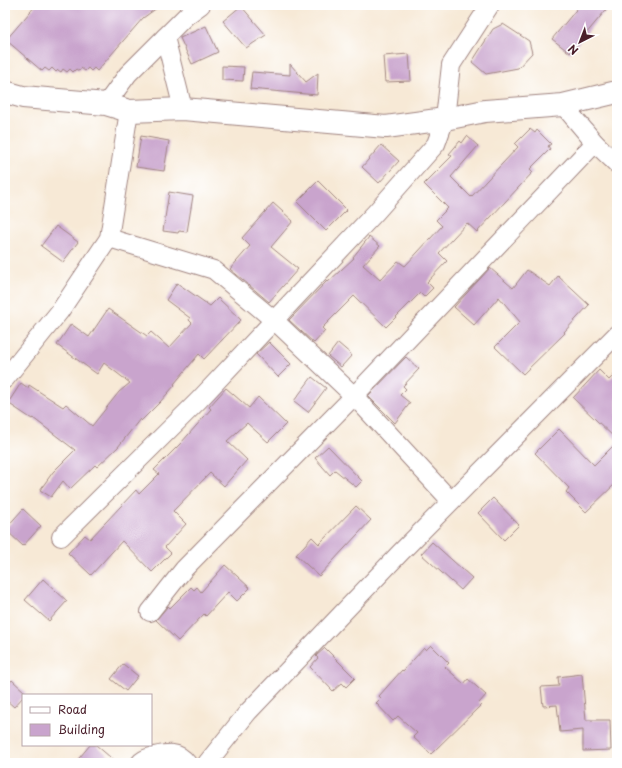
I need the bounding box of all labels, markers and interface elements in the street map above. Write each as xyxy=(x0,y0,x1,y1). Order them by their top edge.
north arrow xyxy=(560,22,600,62)
text: N xyxy=(564,40,582,59)
legend xyxy=(22,694,152,746)
text: Road xyxy=(58,700,87,718)
text: Building xyxy=(58,720,105,738)

